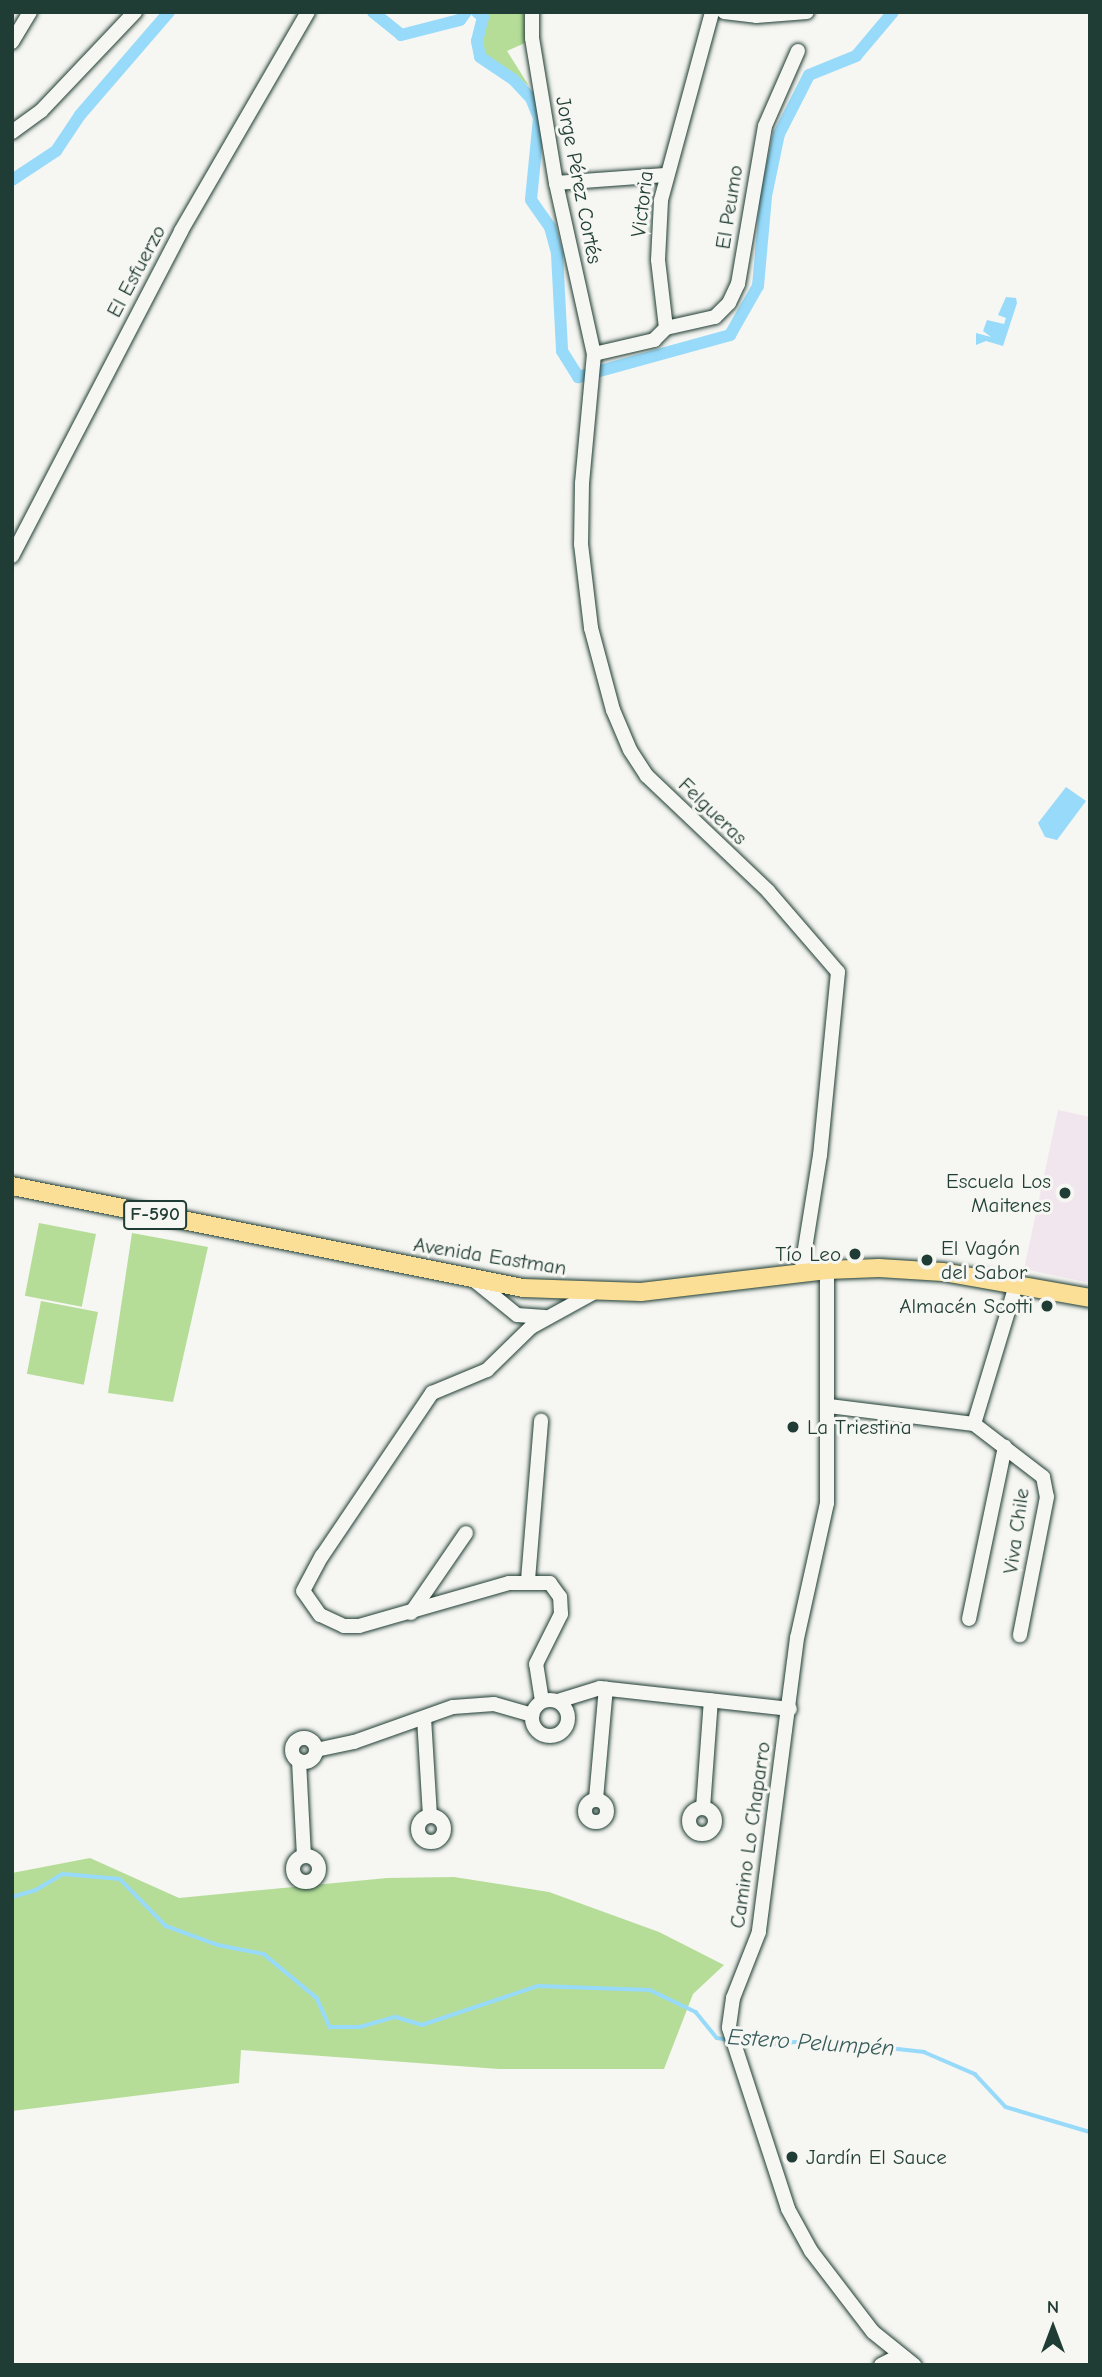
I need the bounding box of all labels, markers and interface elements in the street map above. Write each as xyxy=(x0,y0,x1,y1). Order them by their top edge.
street label: Jorge Pérez Cortés xyxy=(550,94,608,266)
street label: El Peumo xyxy=(710,163,748,251)
street label: Victoria xyxy=(625,169,659,239)
street label: El Esfuerzo xyxy=(101,220,171,322)
street label: Felgueras xyxy=(673,772,753,850)
place label: Escuela Los Maitenes xyxy=(946,1168,1051,1218)
marker: Escuela Los Maitenes xyxy=(1057,1185,1073,1201)
road number: F-590 xyxy=(122,1200,188,1231)
street label: Avenida Eastman xyxy=(412,1231,568,1281)
place label: El Vagón del Sabor xyxy=(941,1235,1027,1285)
place label: Tío Leo xyxy=(775,1241,841,1267)
marker: Tío Leo xyxy=(847,1246,863,1262)
marker: El Vagón del Sabor xyxy=(919,1252,935,1268)
place label: Almacén Scotti xyxy=(899,1293,1033,1319)
marker: Almacén Scotti xyxy=(1039,1298,1055,1314)
place label: La Triestina xyxy=(807,1414,912,1440)
marker: La Triestina xyxy=(785,1419,801,1435)
street label: Viva Chile xyxy=(998,1487,1034,1575)
street label: Camino Lo Chaparro xyxy=(724,1740,776,1930)
water label: Estero Pelumpén xyxy=(727,2023,895,2063)
place label: Jardín El Sauce xyxy=(806,2144,947,2170)
marker: Jardín El Sauce xyxy=(784,2149,800,2165)
north arrow xyxy=(1018,2293,1088,2363)
text: N xyxy=(1047,2296,1059,2318)

